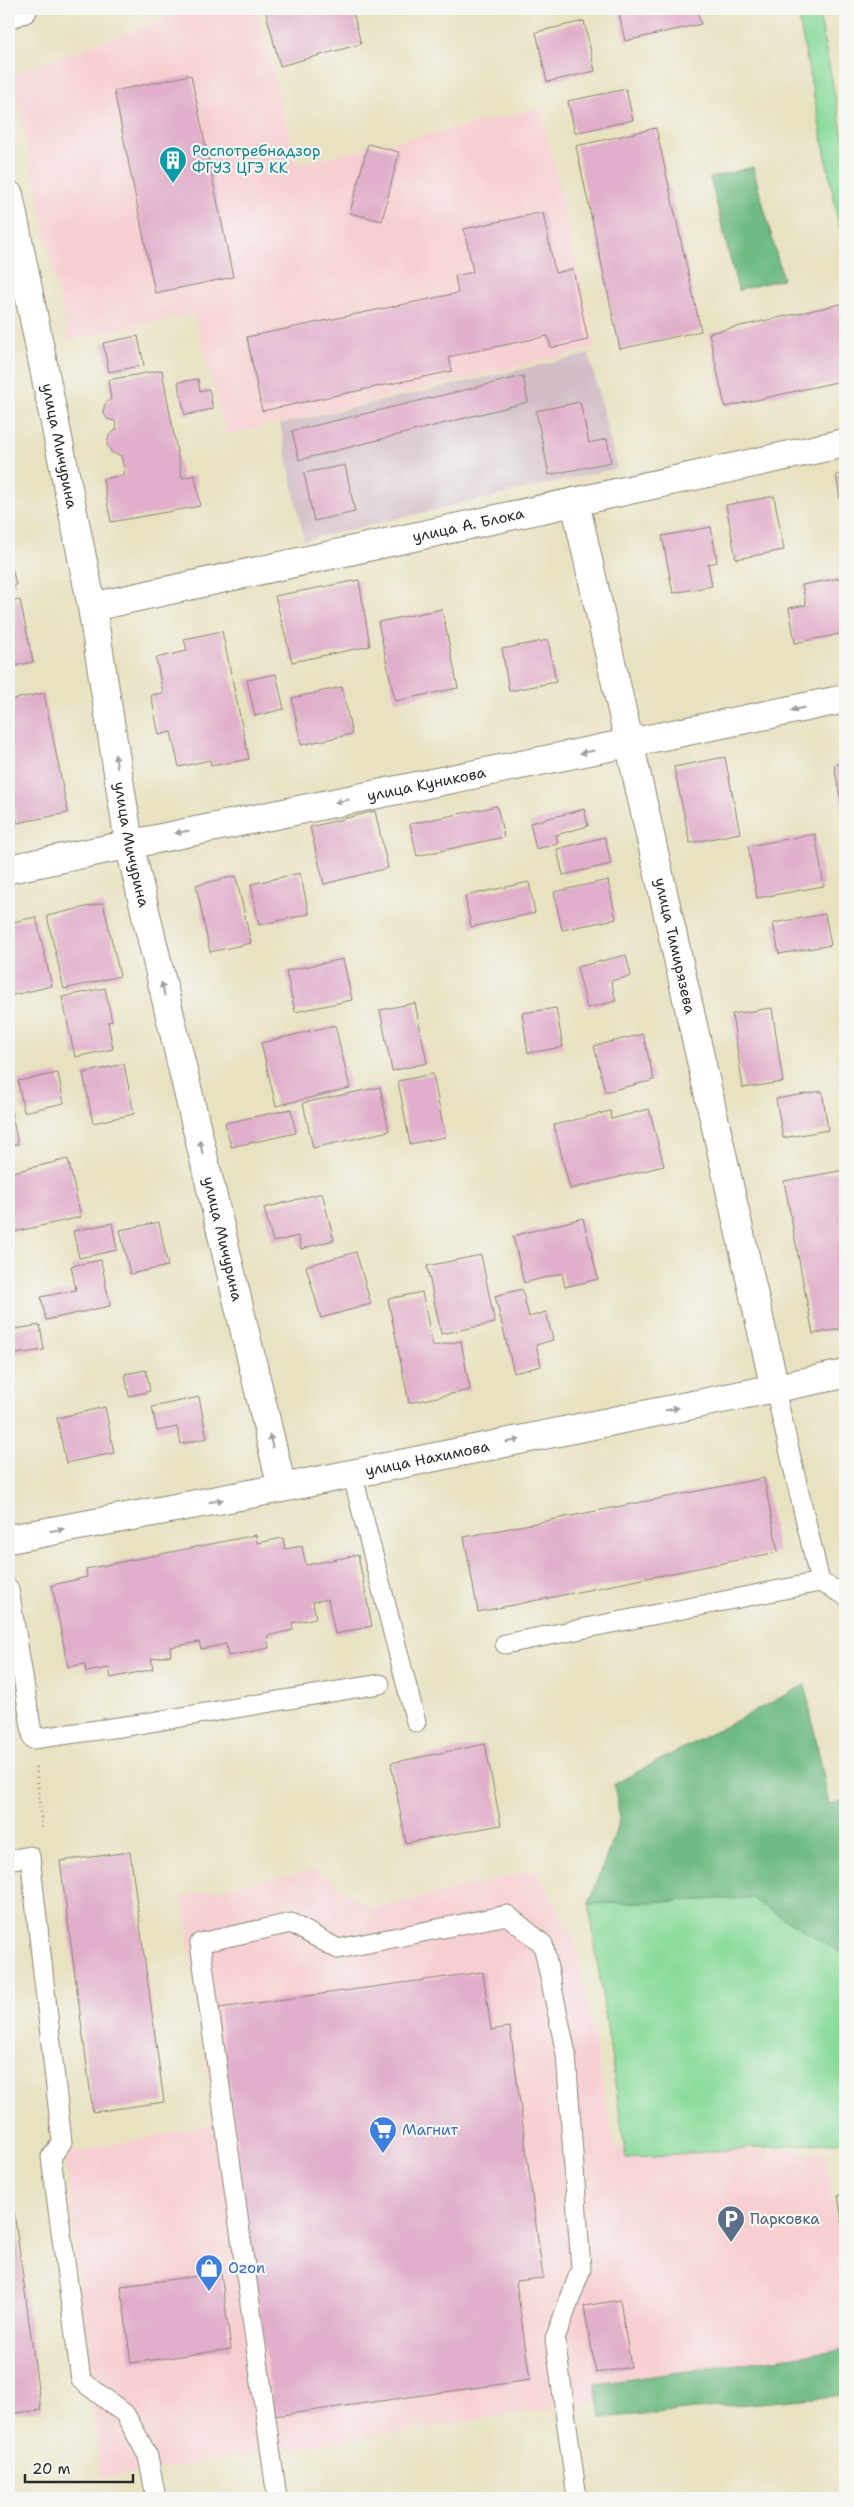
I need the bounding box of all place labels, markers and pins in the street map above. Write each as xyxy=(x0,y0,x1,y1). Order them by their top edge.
place label: Роспотребнадзор ФГУЗ ЦГЭ КК xyxy=(192,141,320,178)
building icon: Роспотребнадзор ФГУЗ ЦГЭ КК xyxy=(158,145,188,184)
supermarket icon: Магнит xyxy=(368,2115,398,2154)
place label: Магнит xyxy=(402,2120,458,2140)
parking icon: Парковка xyxy=(716,2204,746,2243)
place label: Парковка xyxy=(750,2209,820,2229)
shop icon: Ozon xyxy=(194,2253,224,2292)
place label: Ozon xyxy=(228,2258,265,2278)

